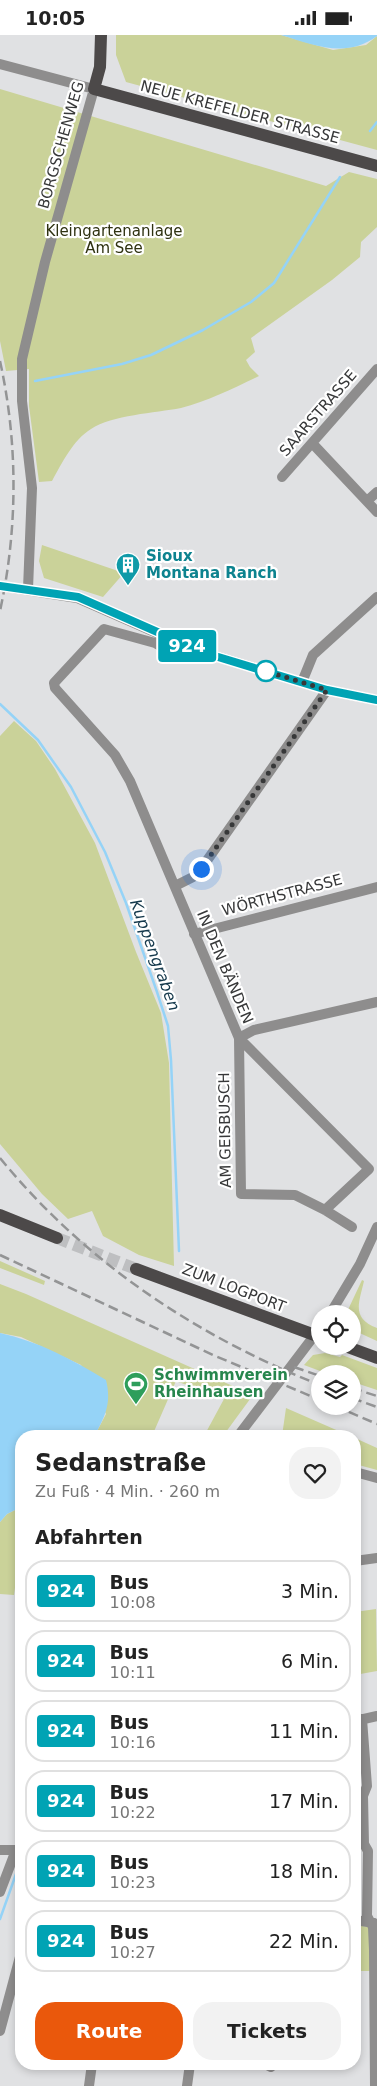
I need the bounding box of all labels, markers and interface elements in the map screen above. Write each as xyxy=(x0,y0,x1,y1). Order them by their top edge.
text: 10:05 xyxy=(25,7,85,29)
street label: NEUE KREFELDER STRASSE xyxy=(138,77,342,147)
street label: BORGSCHENWEG xyxy=(34,79,88,211)
park label: Kleingartenanlage Am See xyxy=(45,222,183,257)
street label: SAARSTRASSE xyxy=(276,366,360,460)
place label: Sioux Montana Ranch xyxy=(146,547,277,582)
building icon: Sioux Montana Ranch xyxy=(115,552,141,586)
line badge: 924 xyxy=(158,630,216,662)
text: 924 xyxy=(168,635,206,656)
unlabelled marker xyxy=(255,660,277,682)
your location xyxy=(189,857,214,882)
street label: WÖRTHSTRASSE xyxy=(220,869,344,920)
water label: Kuppengraben xyxy=(126,897,184,1013)
street label: IN DEN BÄNDEN xyxy=(193,907,258,1026)
street label: AM GEISBUSCH xyxy=(215,1072,235,1188)
street label: ZUM LOGPORT xyxy=(180,1260,289,1316)
map controls xyxy=(311,1305,361,1415)
button: locate xyxy=(311,1305,361,1355)
button: layers xyxy=(311,1365,361,1415)
place label: Schwimmverein Rheinhausen xyxy=(154,1366,288,1401)
sports icon: Schwimmverein Rheinhausen xyxy=(123,1371,149,1405)
button: heart xyxy=(289,1447,341,1499)
text: Sedanstraße xyxy=(35,1449,206,1477)
text: Zu Fuß · 4 Min. · 260 m xyxy=(35,1482,220,1501)
text: Abfahrten xyxy=(35,1526,143,1548)
text: Bus xyxy=(110,1571,149,1593)
text: 924 xyxy=(47,1580,85,1601)
text: 3 Min. xyxy=(281,1580,339,1602)
text: 10:08 xyxy=(110,1593,156,1612)
text: Bus xyxy=(110,1641,149,1663)
text: 924 xyxy=(47,1650,85,1671)
text: 6 Min. xyxy=(281,1650,339,1672)
text: 10:11 xyxy=(110,1663,156,1682)
text: Bus xyxy=(110,1711,149,1733)
text: 924 xyxy=(47,1720,85,1741)
text: 11 Min. xyxy=(269,1720,339,1742)
text: 10:16 xyxy=(110,1733,156,1752)
text: Bus xyxy=(110,1781,149,1803)
text: 924 xyxy=(47,1790,85,1811)
text: 17 Min. xyxy=(269,1790,339,1812)
text: 10:22 xyxy=(110,1803,156,1822)
text: Bus xyxy=(110,1851,149,1873)
text: 924 xyxy=(47,1860,85,1881)
text: 18 Min. xyxy=(269,1860,339,1882)
text: 10:23 xyxy=(110,1873,156,1892)
text: Bus xyxy=(110,1921,149,1943)
text: 924 xyxy=(47,1930,85,1951)
text: 22 Min. xyxy=(269,1930,339,1952)
text: 10:27 xyxy=(110,1943,156,1962)
button: Route xyxy=(35,2002,183,2060)
button: Tickets xyxy=(193,2002,341,2060)

